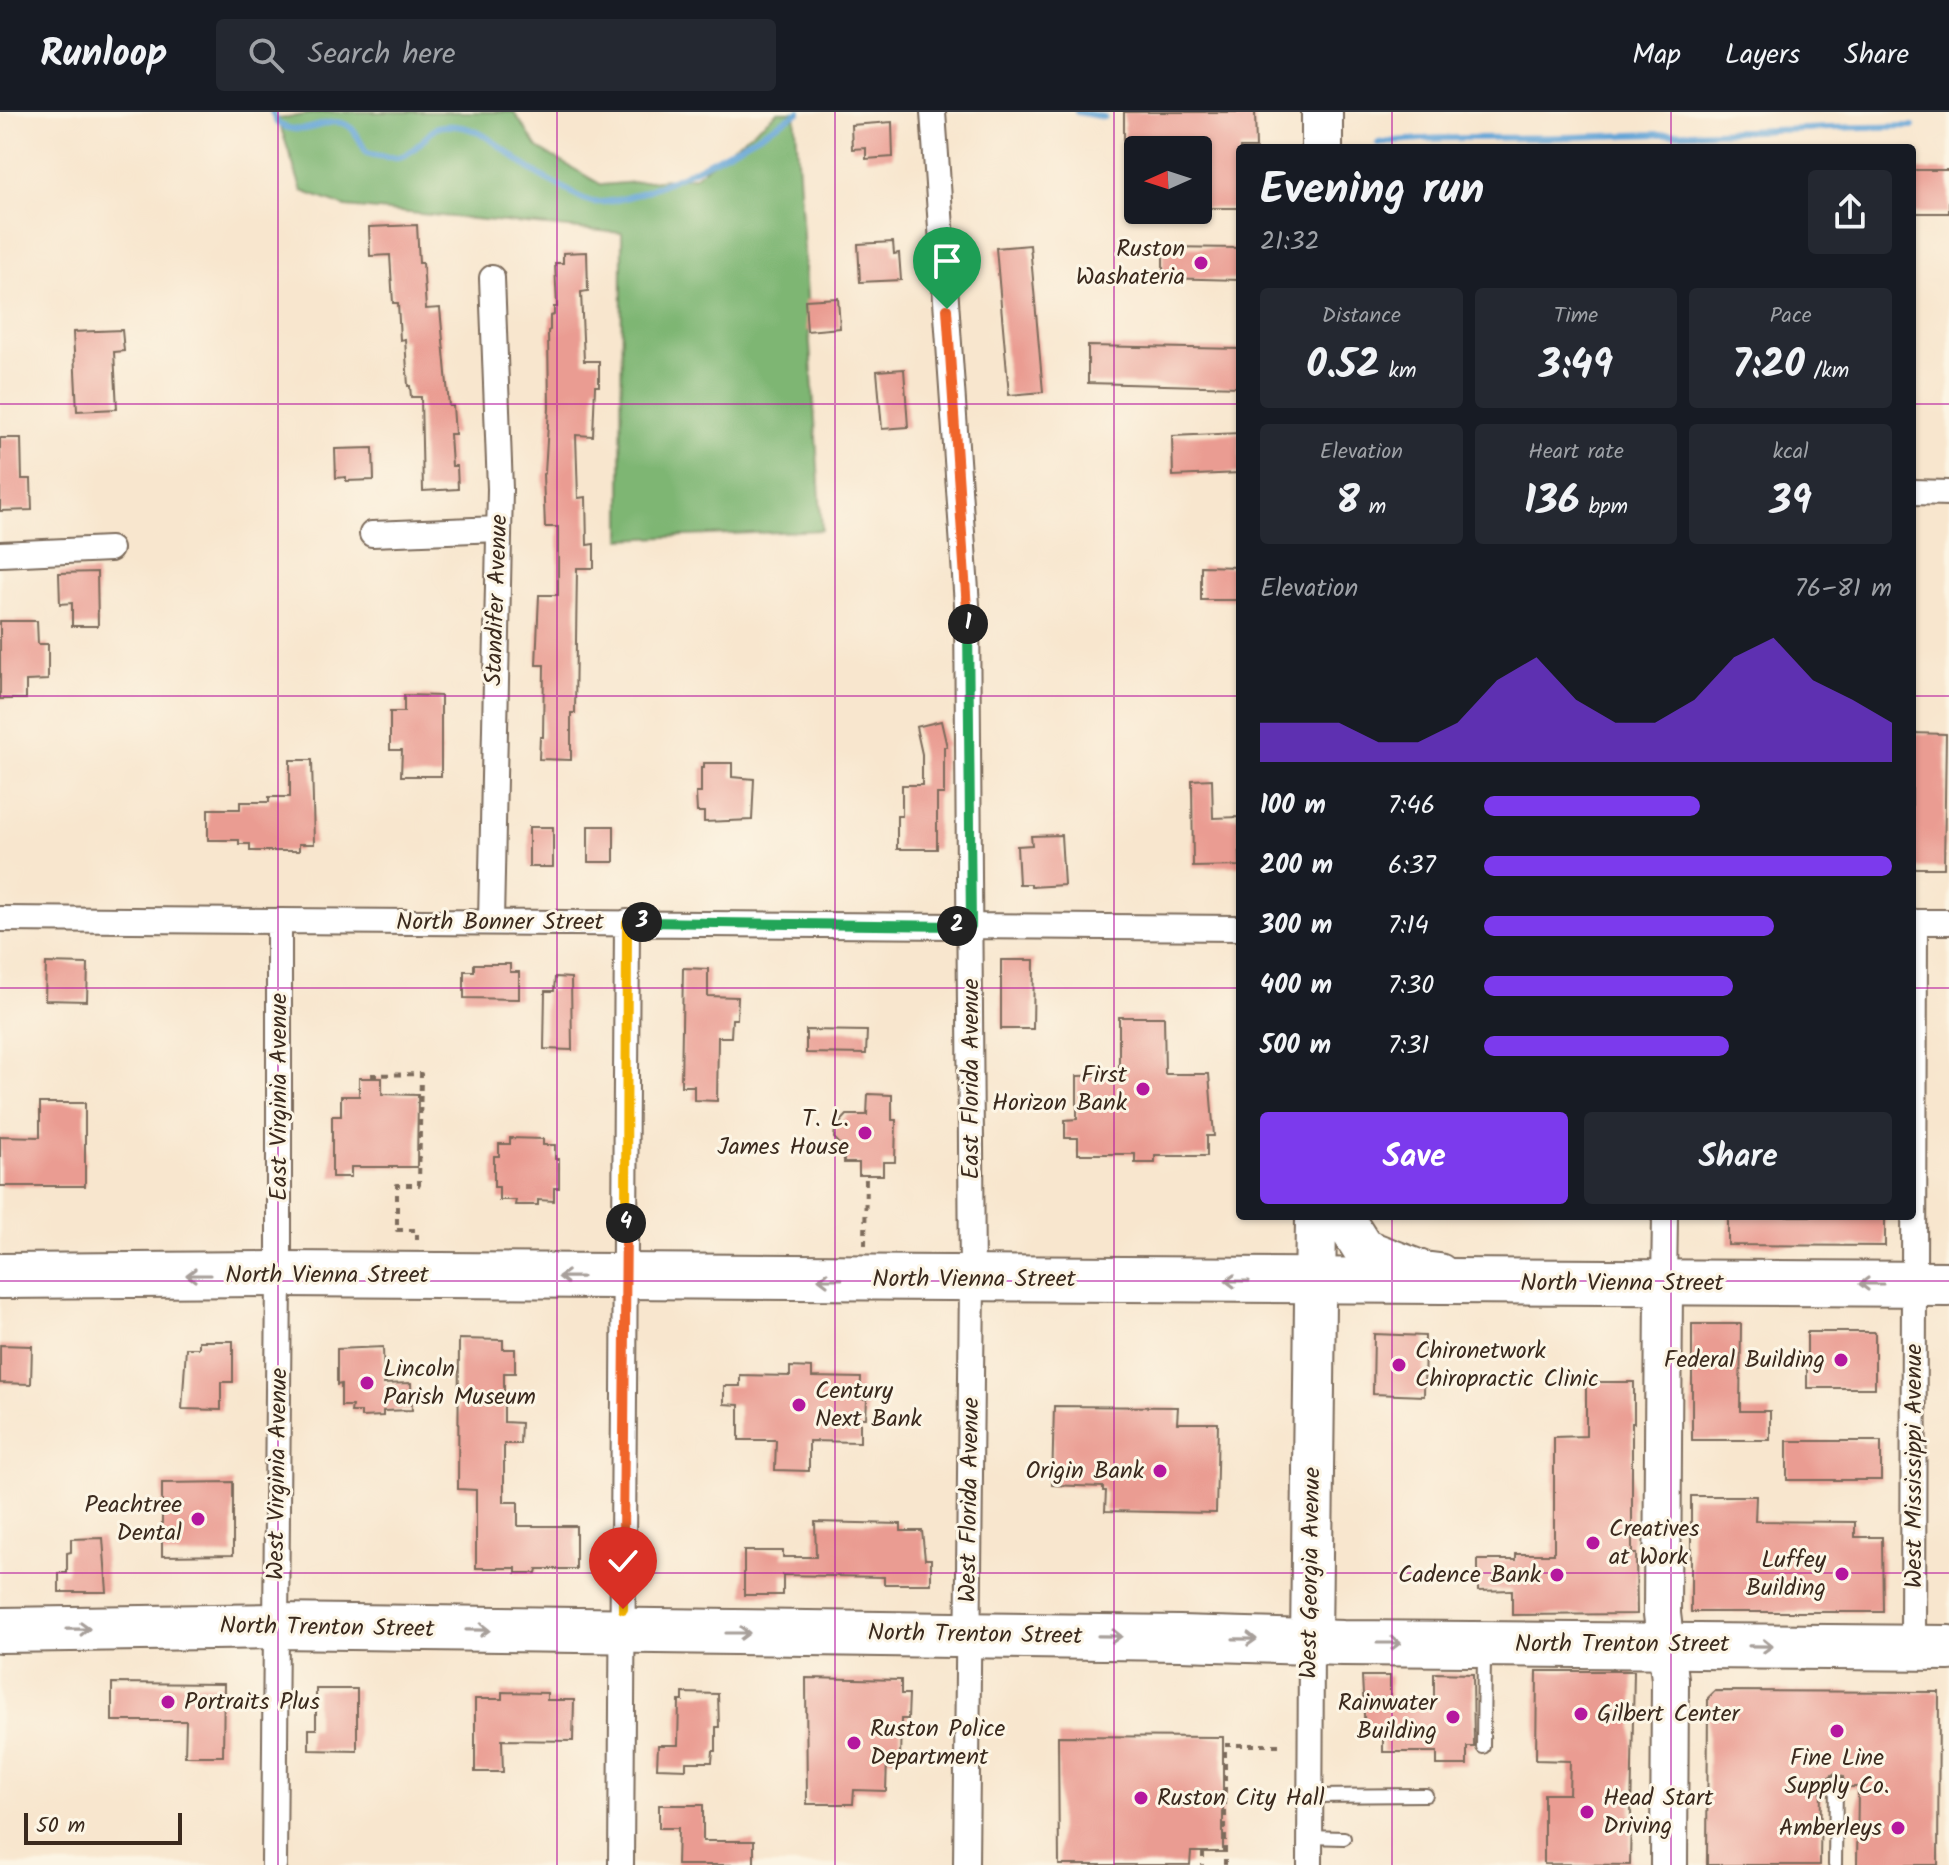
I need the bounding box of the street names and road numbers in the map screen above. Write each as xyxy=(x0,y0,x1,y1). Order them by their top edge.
street label: Standifer Avenue xyxy=(475,513,519,687)
street label: North Bonner Street xyxy=(396,903,605,942)
street label: East Florida Avenue xyxy=(952,978,991,1179)
street label: East Virginia Avenue xyxy=(260,993,299,1201)
street label: North Vienna Street xyxy=(225,1256,429,1295)
street label: North Vienna Street xyxy=(872,1260,1076,1299)
street label: North Vienna Street xyxy=(1520,1264,1724,1303)
street label: West Mississippi Avenue xyxy=(1895,1343,1934,1588)
street label: West Virginia Avenue xyxy=(257,1367,299,1580)
street label: West Florida Avenue xyxy=(949,1397,991,1603)
street label: West Georgia Avenue xyxy=(1290,1467,1332,1679)
street label: North Trenton Street xyxy=(219,1607,435,1649)
street label: North Trenton Street xyxy=(867,1614,1083,1656)
street label: North Trenton Street xyxy=(1515,1625,1730,1664)

